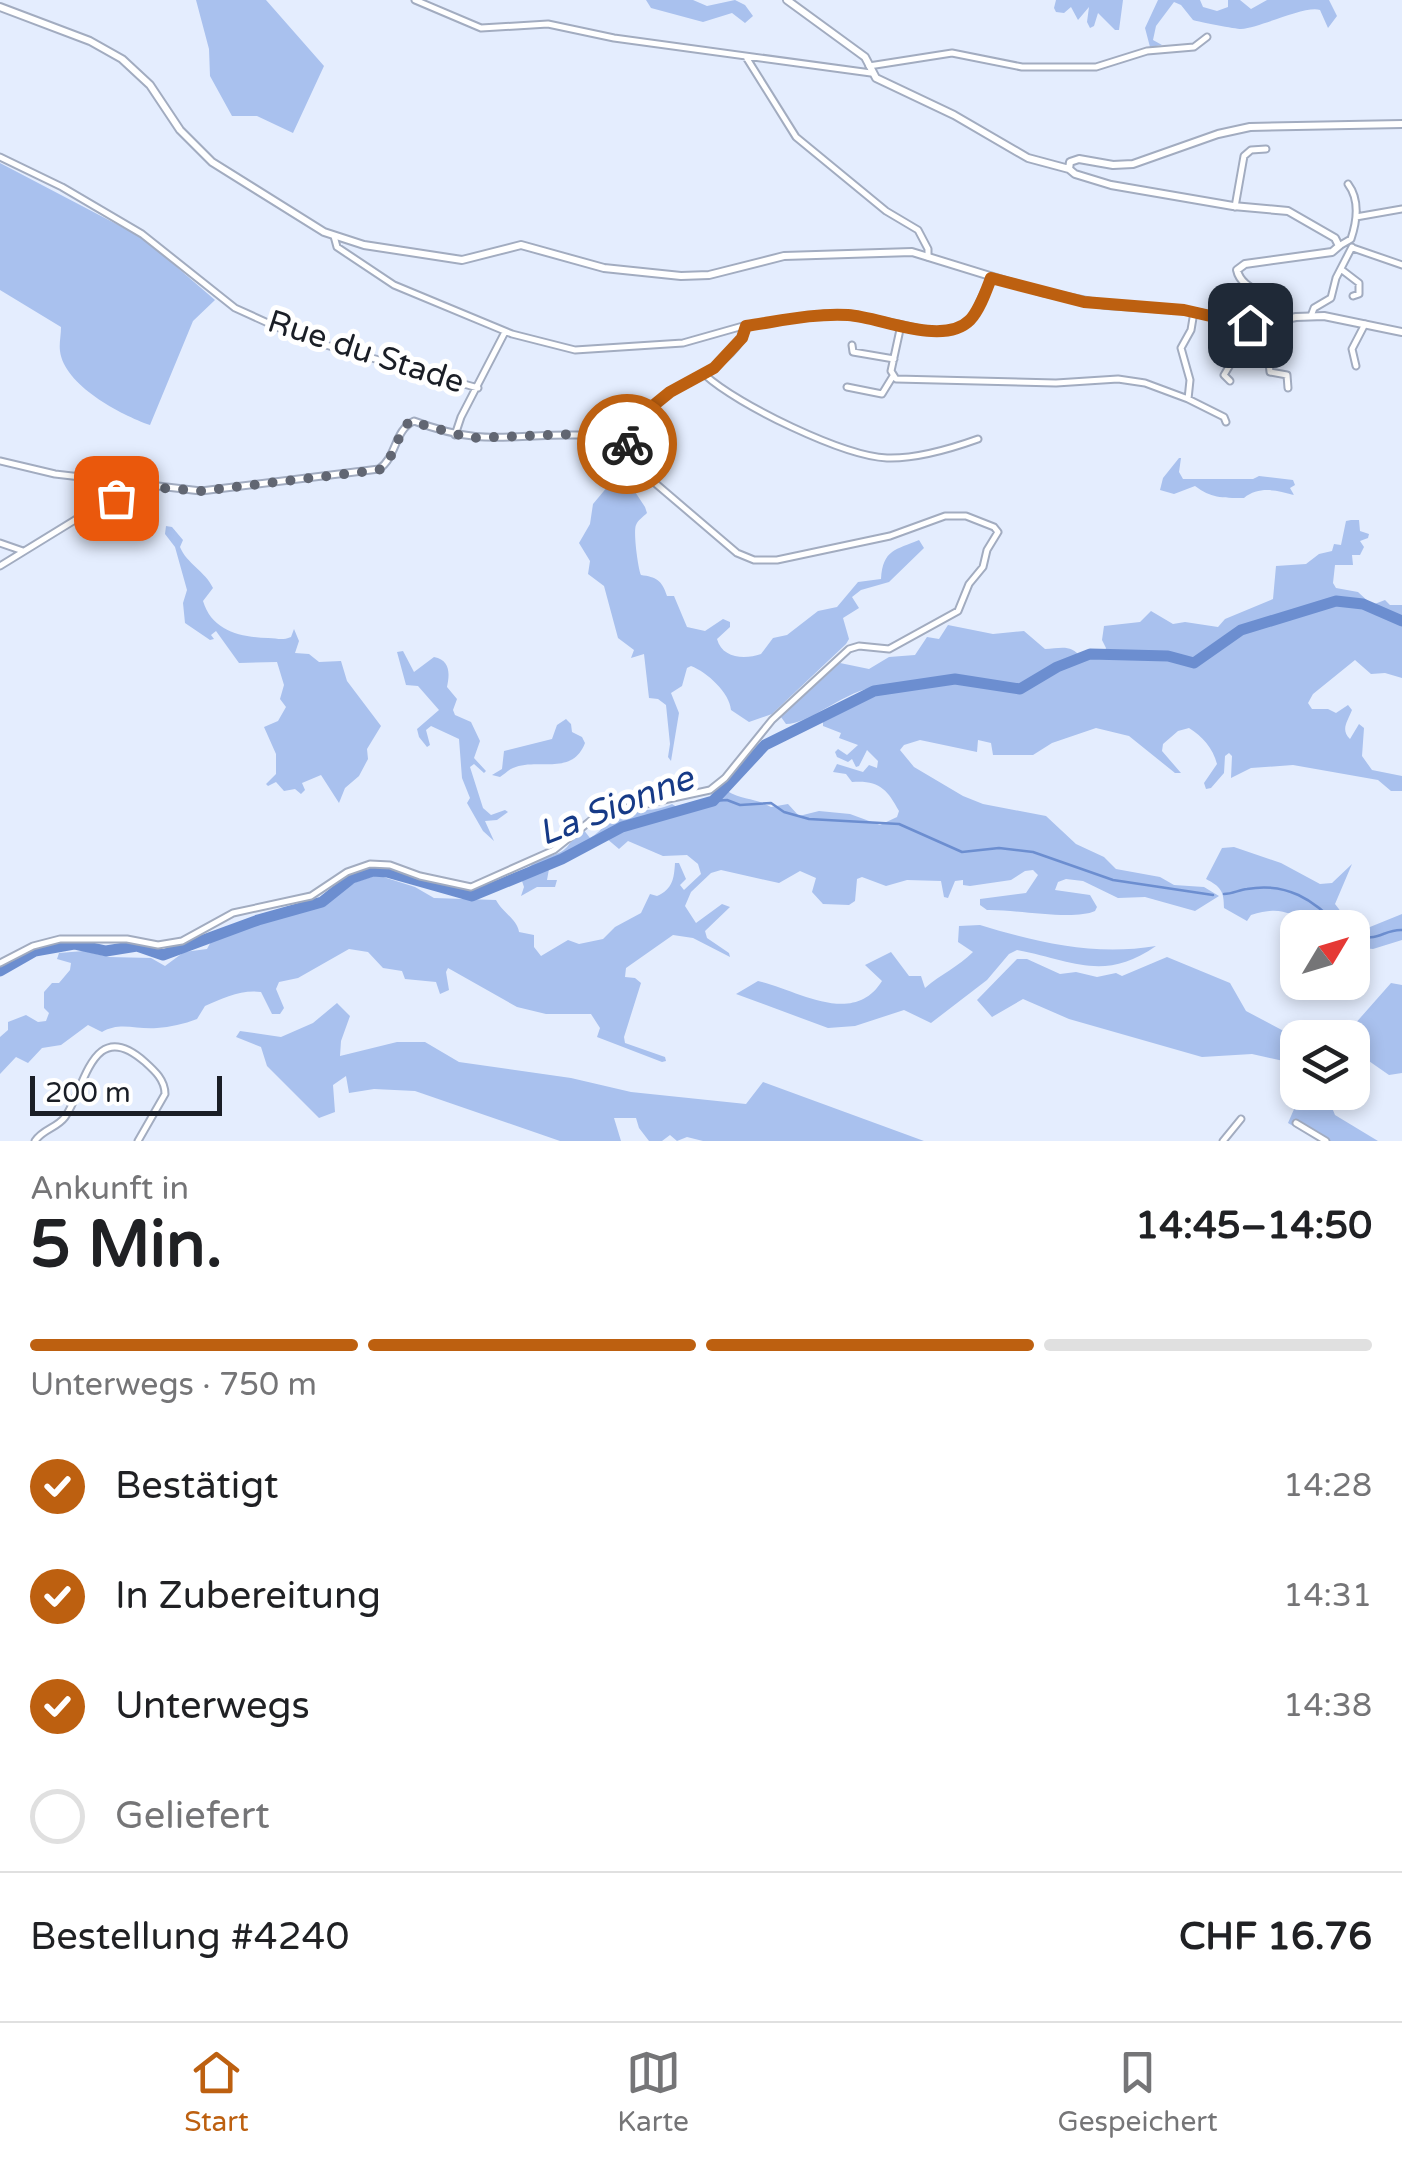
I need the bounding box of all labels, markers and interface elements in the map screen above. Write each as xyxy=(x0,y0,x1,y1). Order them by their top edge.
pin xyxy=(1208,283,1293,368)
icon: home xyxy=(1223,298,1278,353)
street label: Rue du Stade xyxy=(263,302,469,402)
courier xyxy=(577,394,677,494)
icon: bike xyxy=(600,417,655,472)
pin xyxy=(74,456,159,541)
icon: bag xyxy=(89,471,144,526)
water label: La Sionne xyxy=(533,756,701,855)
north arrow xyxy=(1280,910,1370,1000)
map controls xyxy=(1280,910,1370,1110)
button: layers xyxy=(1280,1020,1370,1110)
scale bar xyxy=(30,1071,222,1116)
text: 200 m xyxy=(45,1076,131,1110)
text: Ankunft in xyxy=(30,1170,189,1208)
text: 14:45–14:50 xyxy=(1135,1203,1372,1249)
text: 5 Min. xyxy=(30,1206,223,1285)
text: Unterwegs · 750 m xyxy=(30,1366,317,1404)
icon: check xyxy=(30,1459,85,1514)
text: Bestätigt xyxy=(115,1463,279,1509)
text: 14:28 xyxy=(1283,1467,1372,1505)
icon: check xyxy=(30,1569,85,1624)
text: In Zubereitung xyxy=(115,1573,381,1619)
text: 14:31 xyxy=(1283,1577,1372,1615)
icon: check xyxy=(30,1679,85,1734)
text: Unterwegs xyxy=(115,1683,310,1729)
text: 14:38 xyxy=(1283,1687,1372,1725)
text: Geliefert xyxy=(115,1793,270,1839)
text: Bestellung #4240 xyxy=(30,1914,349,1960)
text: CHF 16.76 xyxy=(1179,1914,1372,1960)
tab: Start xyxy=(184,2045,249,2139)
tab: Karte xyxy=(617,2045,689,2139)
tab: Gespeichert xyxy=(1057,2045,1218,2139)

